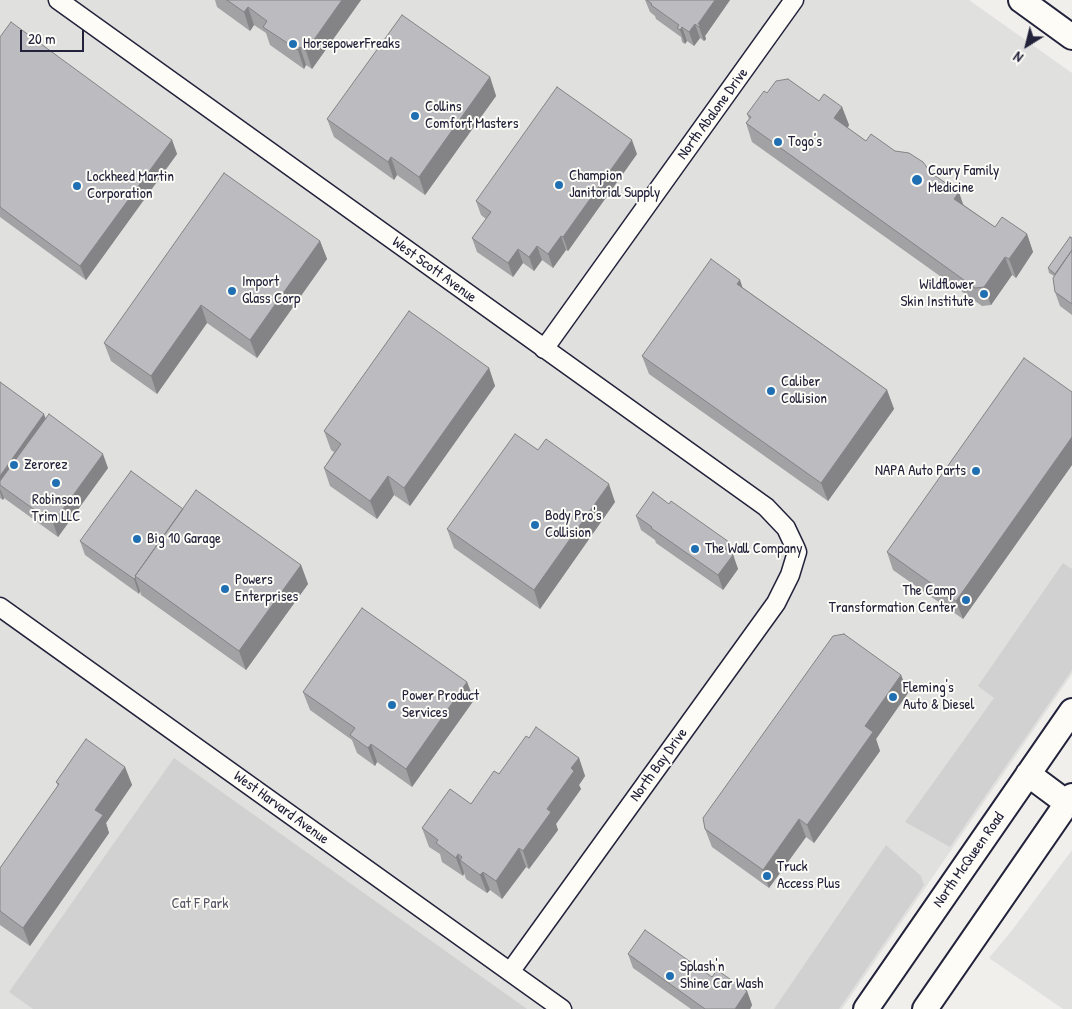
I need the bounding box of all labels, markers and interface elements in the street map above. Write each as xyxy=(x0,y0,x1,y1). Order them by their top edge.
scale bar xyxy=(22,20,86,52)
north arrow xyxy=(1002,20,1052,70)
text: 20 m xyxy=(28,28,55,49)
place label: HorsepowerFreaks xyxy=(303,35,400,53)
marker: HorsepowerFreaks xyxy=(287,38,299,50)
text: N xyxy=(1009,48,1026,67)
street label: North Abalone Drive xyxy=(674,65,752,163)
place label: Collins Comfort Masters xyxy=(425,98,519,133)
marker: Collins Comfort Masters xyxy=(409,110,421,122)
place label: Togo's xyxy=(788,133,822,151)
marker: Togo's xyxy=(772,136,784,148)
place label: Coury Family Medicine xyxy=(928,162,999,197)
place label: Champion Janitorial Supply xyxy=(569,167,660,202)
place label: Lockheed Martin Corporation xyxy=(87,168,174,203)
marker: Coury Family Medicine xyxy=(910,173,924,187)
marker: Champion Janitorial Supply xyxy=(553,179,565,191)
marker: Lockheed Martin Corporation xyxy=(71,180,83,192)
street label: West Scott Avenue xyxy=(388,233,480,307)
place label: Import Glass Corp xyxy=(242,273,301,308)
place label: Wildflower Skin Institute xyxy=(900,276,974,311)
marker: Import Glass Corp xyxy=(226,285,238,297)
marker: Wildflower Skin Institute xyxy=(978,288,990,300)
place label: Caliber Collision xyxy=(781,373,827,408)
marker: Caliber Collision xyxy=(765,385,777,397)
place label: Zerorez xyxy=(24,456,68,474)
marker: Zerorez xyxy=(8,459,20,471)
place label: NAPA Auto Parts xyxy=(875,462,966,480)
marker: NAPA Auto Parts xyxy=(970,465,982,477)
marker: Robinson Trim LLC xyxy=(50,477,62,489)
place label: Robinson Trim LLC xyxy=(31,491,81,526)
place label: Body Pro's Collision xyxy=(545,507,602,542)
marker: Body Pro's Collision xyxy=(529,519,541,531)
place label: Big 10 Garage xyxy=(147,530,221,548)
marker: Big 10 Garage xyxy=(131,533,143,545)
place label: The Wall Company xyxy=(705,540,803,558)
marker: The Wall Company xyxy=(689,543,701,555)
place label: Powers Enterprises xyxy=(235,571,298,606)
place label: The Camp Transformation Center xyxy=(829,582,956,617)
marker: Powers Enterprises xyxy=(219,583,231,595)
marker: The Camp Transformation Center xyxy=(960,594,972,606)
place label: Fleming's Auto & Diesel xyxy=(903,679,975,714)
place label: Power Product Services xyxy=(402,687,479,722)
marker: Fleming's Auto & Diesel xyxy=(887,691,899,703)
marker: Power Product Services xyxy=(386,699,398,711)
street label: North Bay Drive xyxy=(626,725,692,805)
street label: West Harvard Avenue xyxy=(230,767,332,849)
street label: North McQueen Road xyxy=(929,809,1009,911)
place label: Truck Access Plus xyxy=(777,858,840,893)
marker: Truck Access Plus xyxy=(761,870,773,882)
park label: Cat F Park xyxy=(172,895,228,913)
place label: Splash'n Shine Car Wash xyxy=(680,958,763,993)
marker: Splash'n Shine Car Wash xyxy=(664,970,676,982)

